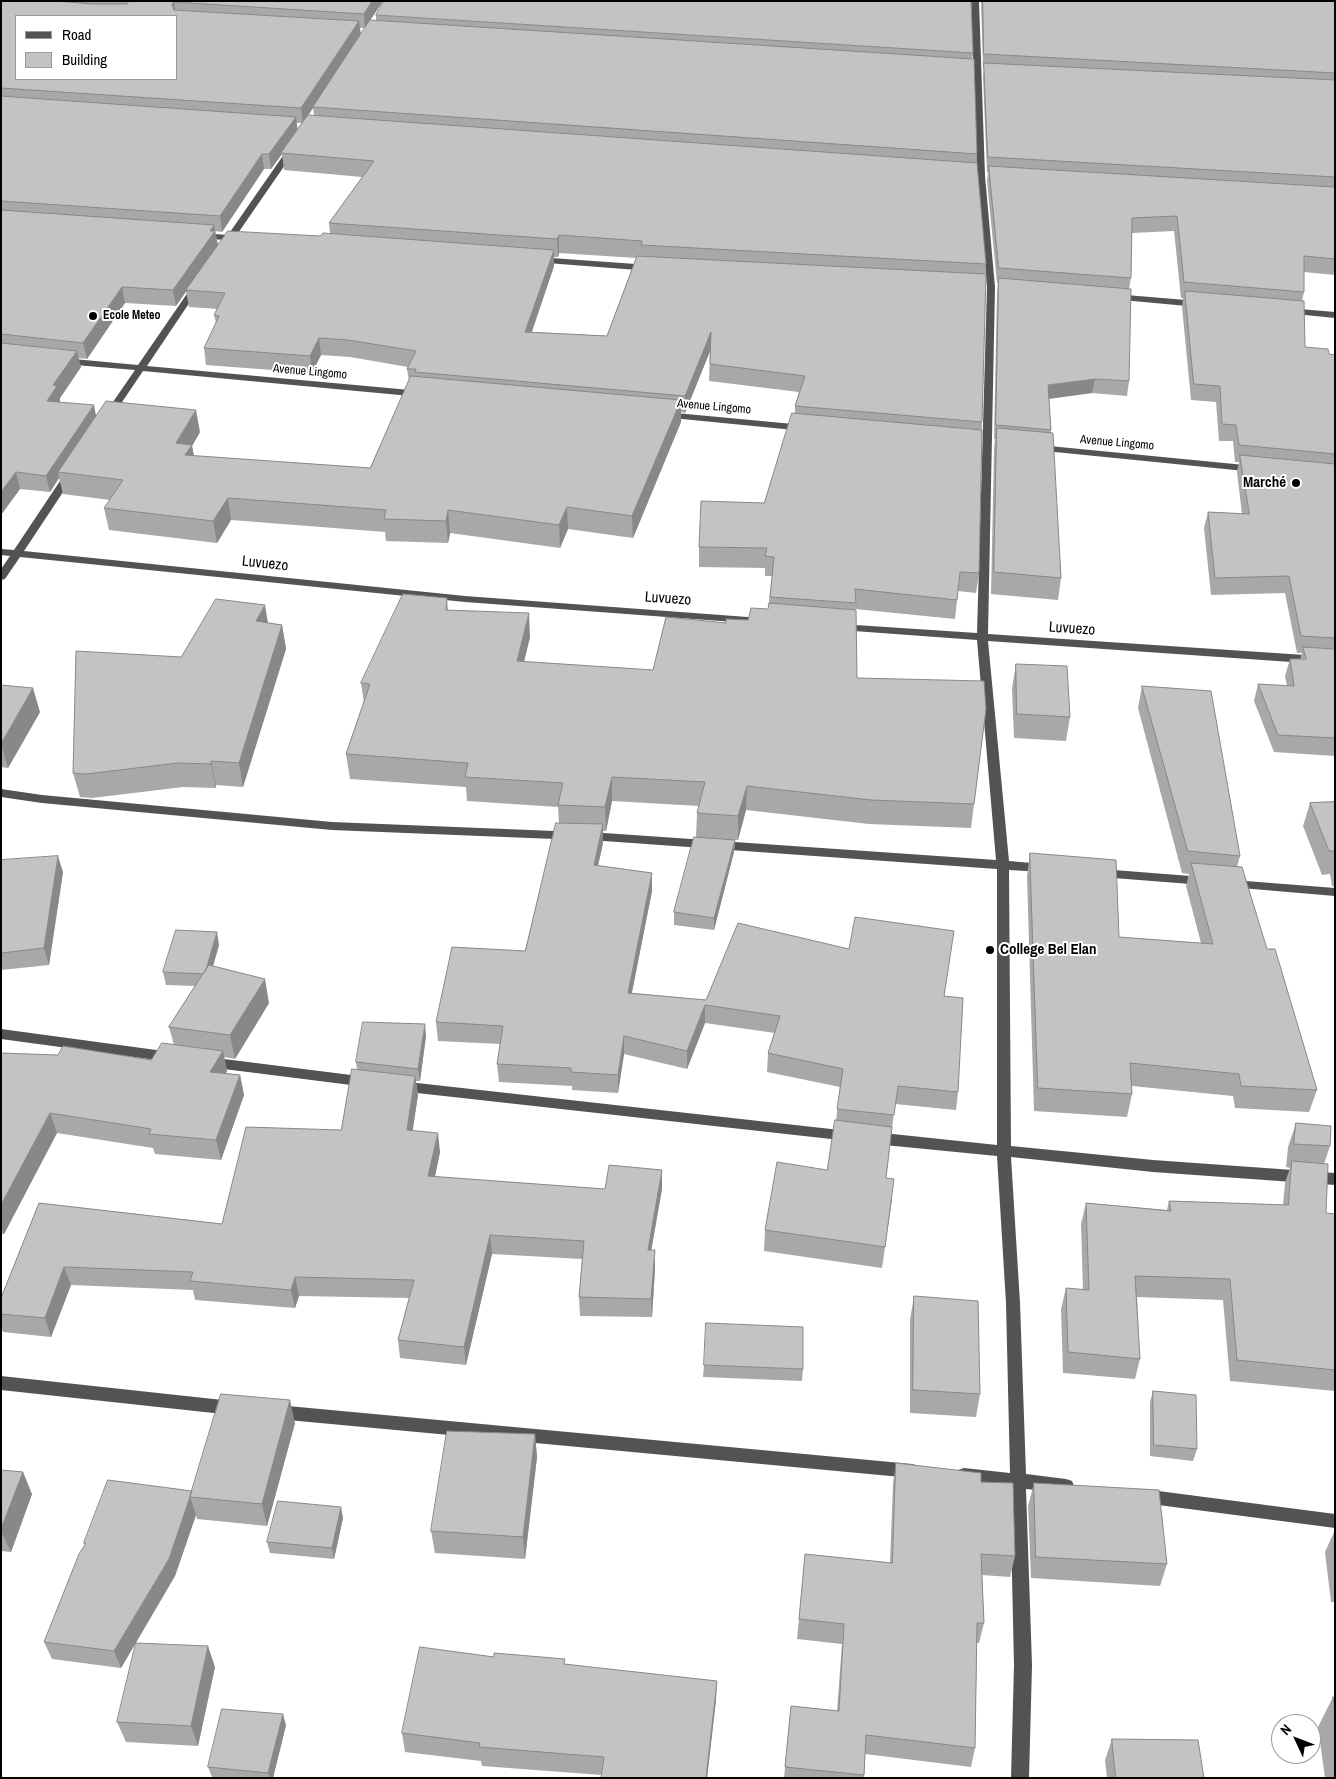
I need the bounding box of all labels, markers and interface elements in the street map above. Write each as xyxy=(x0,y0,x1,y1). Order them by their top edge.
legend xyxy=(15,15,178,80)
text: Road xyxy=(62,24,91,45)
text: Building xyxy=(62,49,107,70)
place label: Ecole Meteo xyxy=(103,309,160,323)
marker: Ecole Meteo xyxy=(87,310,99,322)
street label: Avenue Lingomo xyxy=(272,362,348,382)
street label: Avenue Lingomo xyxy=(676,397,752,417)
street label: Avenue Lingomo xyxy=(1079,433,1155,453)
place label: Marché xyxy=(1243,474,1286,492)
marker: Marché xyxy=(1290,477,1302,489)
street label: Luvuezo xyxy=(241,553,289,575)
street label: Luvuezo xyxy=(644,588,692,610)
street label: Luvuezo xyxy=(1048,618,1096,640)
place label: College Bel Elan xyxy=(1000,941,1096,959)
marker: College Bel Elan xyxy=(984,944,996,956)
north arrow xyxy=(1271,1714,1321,1764)
text: N xyxy=(1276,1720,1295,1739)

